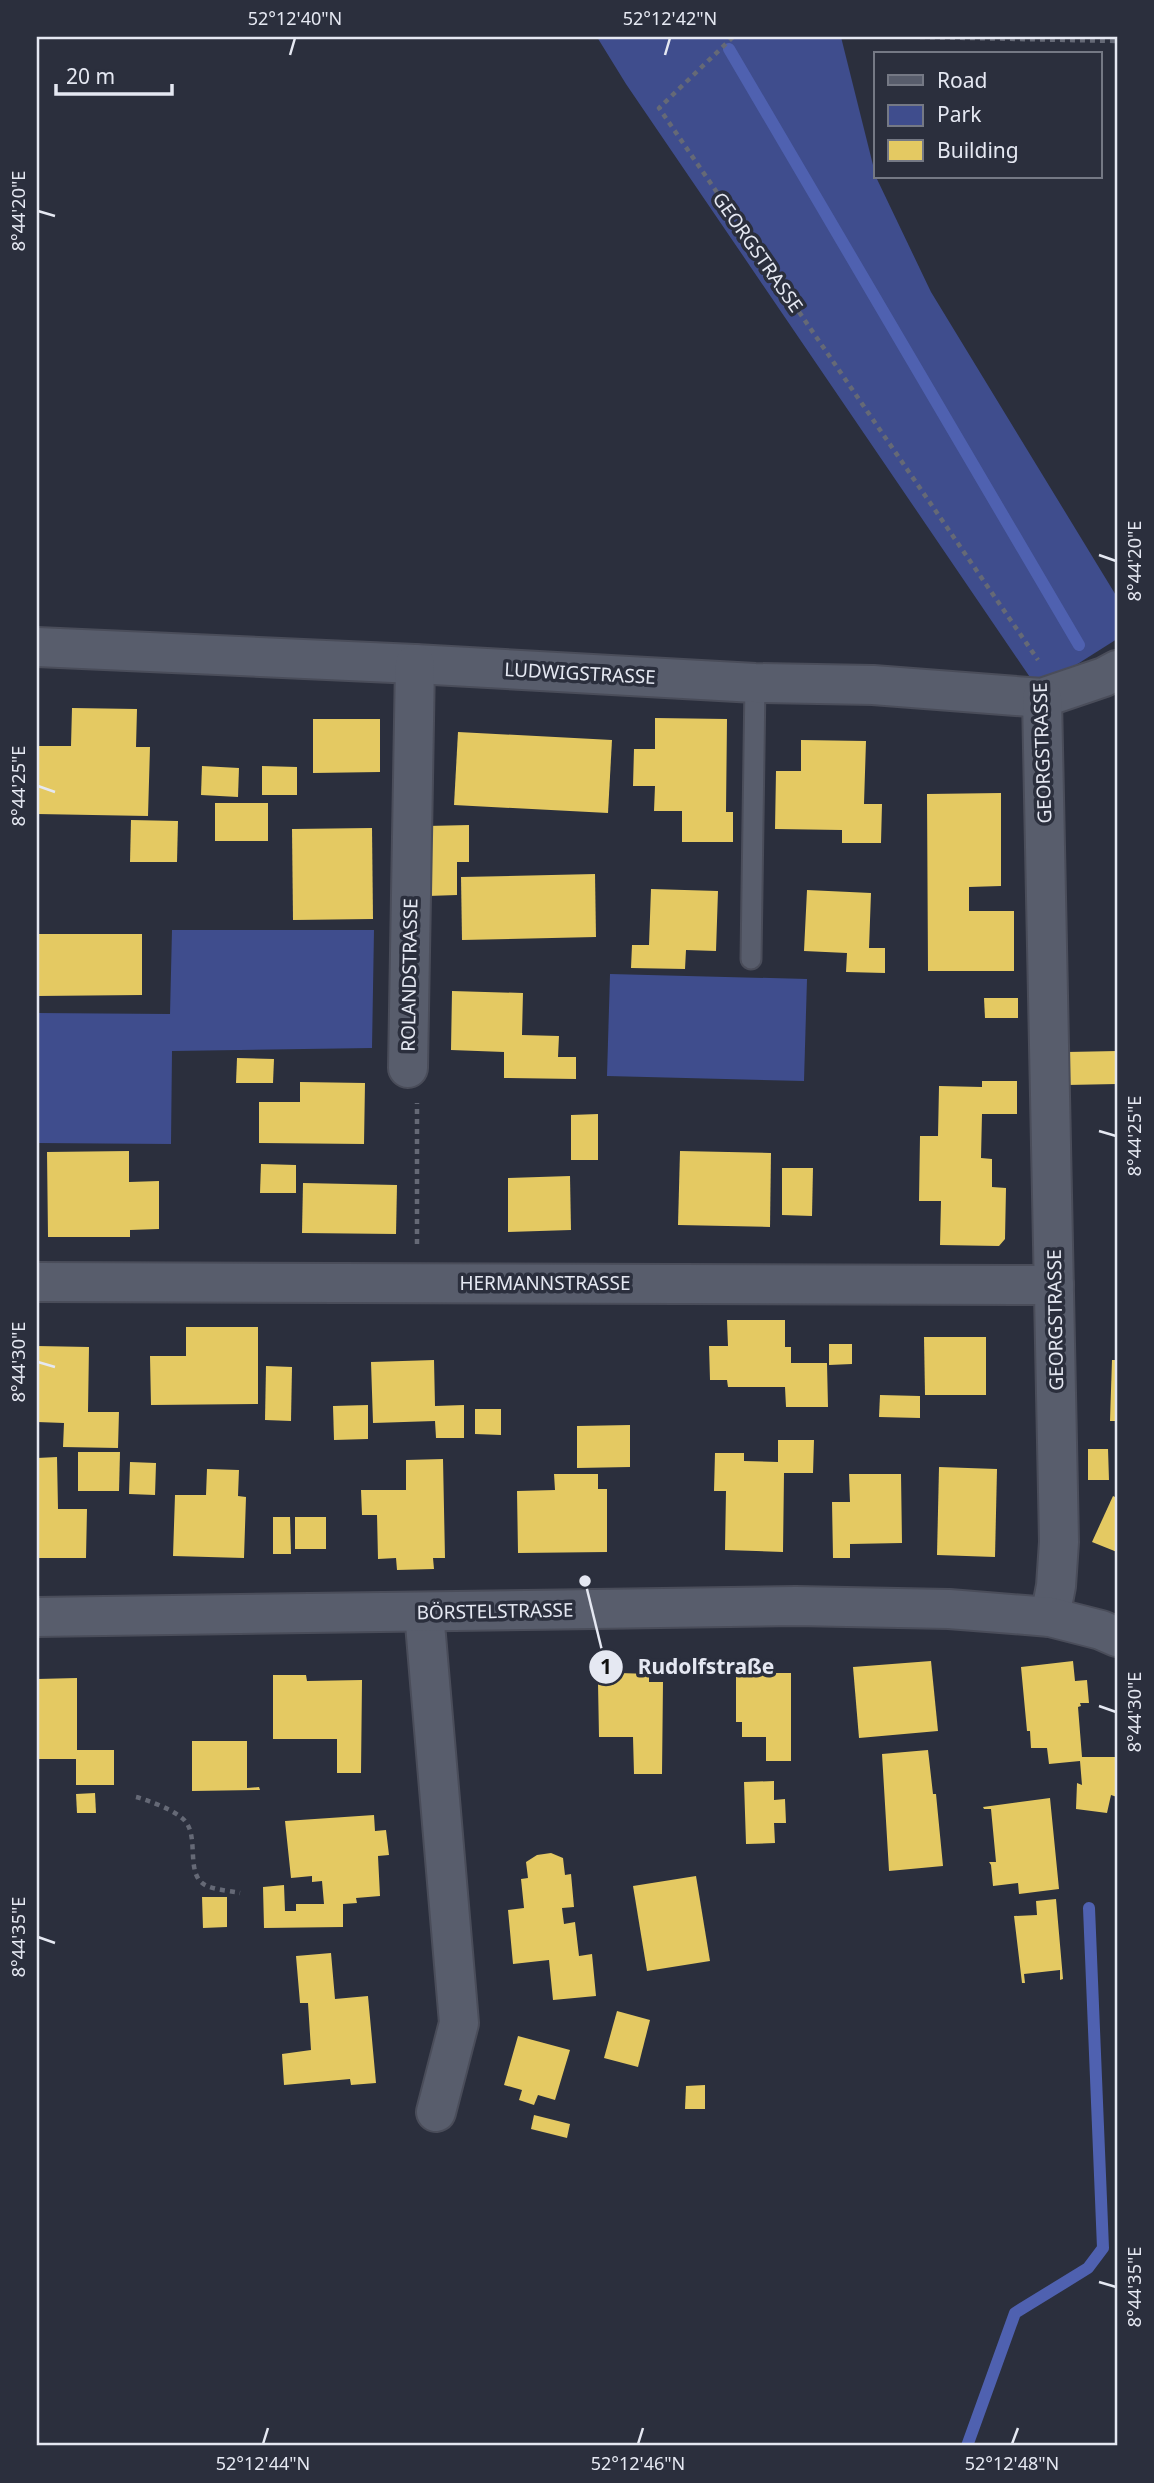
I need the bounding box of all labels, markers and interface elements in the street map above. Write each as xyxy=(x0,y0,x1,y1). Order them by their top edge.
text: 52°12'40"N xyxy=(248,6,342,30)
text: 52°12'42"N xyxy=(623,6,717,30)
scale bar xyxy=(56,52,172,96)
legend xyxy=(874,52,1102,178)
text: 20 m xyxy=(66,62,115,90)
text: Road xyxy=(937,66,987,94)
text: Park xyxy=(937,100,982,128)
text: Building xyxy=(937,136,1019,164)
text: 8°44'20"E xyxy=(6,171,30,251)
street label: GEORGSTRASSE xyxy=(707,187,809,317)
text: 8°44'20"E xyxy=(1122,521,1146,601)
street label: LUDWIGSTRASSE xyxy=(504,656,656,690)
street label: GEORGSTRASSE xyxy=(1027,682,1057,824)
text: 8°44'25"E xyxy=(6,746,30,826)
street label: ROLANDSTRASSE xyxy=(395,898,423,1052)
text: 8°44'25"E xyxy=(1122,1096,1146,1176)
street label: GEORGSTRASSE xyxy=(1041,1249,1069,1391)
street label: HERMANNSTRASSE xyxy=(459,1270,631,1296)
text: 8°44'30"E xyxy=(6,1322,30,1402)
street label: BÖRSTELSTRASSE xyxy=(416,1597,574,1625)
callout: Rudolfstraße xyxy=(588,1646,788,1688)
text: 1 xyxy=(600,1652,612,1680)
text: Rudolfstraße xyxy=(638,1652,774,1680)
text: 8°44'30"E xyxy=(1122,1672,1146,1752)
text: 8°44'35"E xyxy=(6,1897,30,1977)
text: 8°44'35"E xyxy=(1122,2247,1146,2327)
text: 52°12'44"N xyxy=(216,2451,310,2475)
text: 52°12'46"N xyxy=(591,2451,685,2475)
text: 52°12'48"N xyxy=(965,2451,1059,2475)

